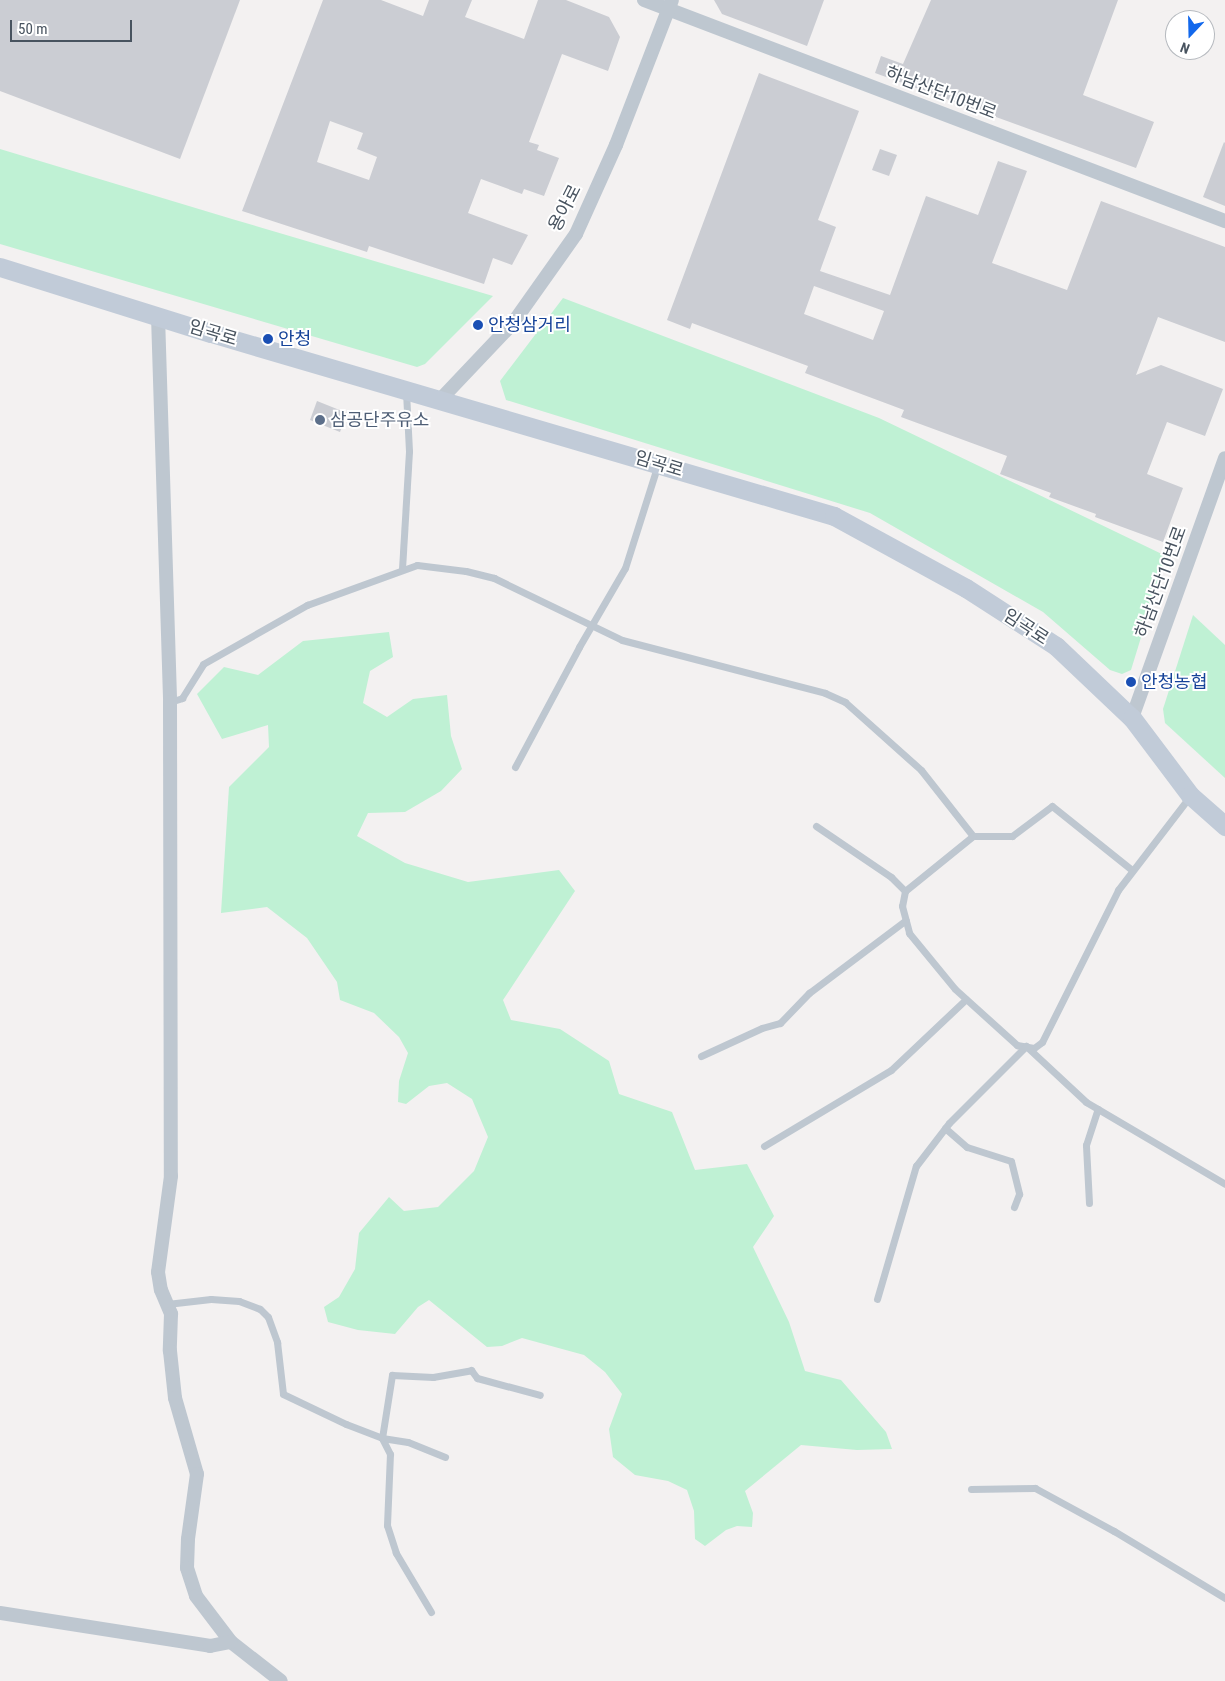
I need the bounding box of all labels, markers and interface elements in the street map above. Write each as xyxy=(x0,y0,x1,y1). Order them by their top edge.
scale bar xyxy=(12,10,135,42)
north arrow xyxy=(1165,10,1215,60)
text: 50 m xyxy=(18,20,48,38)
text: N xyxy=(1178,39,1192,57)
street label: 하남산단10번로 xyxy=(882,62,1000,124)
street label: 용아로 xyxy=(544,181,586,235)
place label: 안청삼거리 xyxy=(488,314,571,336)
street label: 임곡로 xyxy=(186,315,240,351)
marker: 안청삼거리 xyxy=(472,319,484,331)
place label: 안청 xyxy=(278,328,311,350)
marker: 안청 xyxy=(262,333,274,345)
place label: 삼공단주유소 xyxy=(330,409,429,431)
marker: 삼공단주유소 xyxy=(314,414,326,426)
street label: 임곡로 xyxy=(632,446,686,482)
street label: 하남산단10번로 xyxy=(1131,523,1191,641)
street label: 임곡로 xyxy=(999,604,1053,650)
place label: 안청농협 xyxy=(1141,671,1207,693)
marker: 안청농협 xyxy=(1125,676,1137,688)

